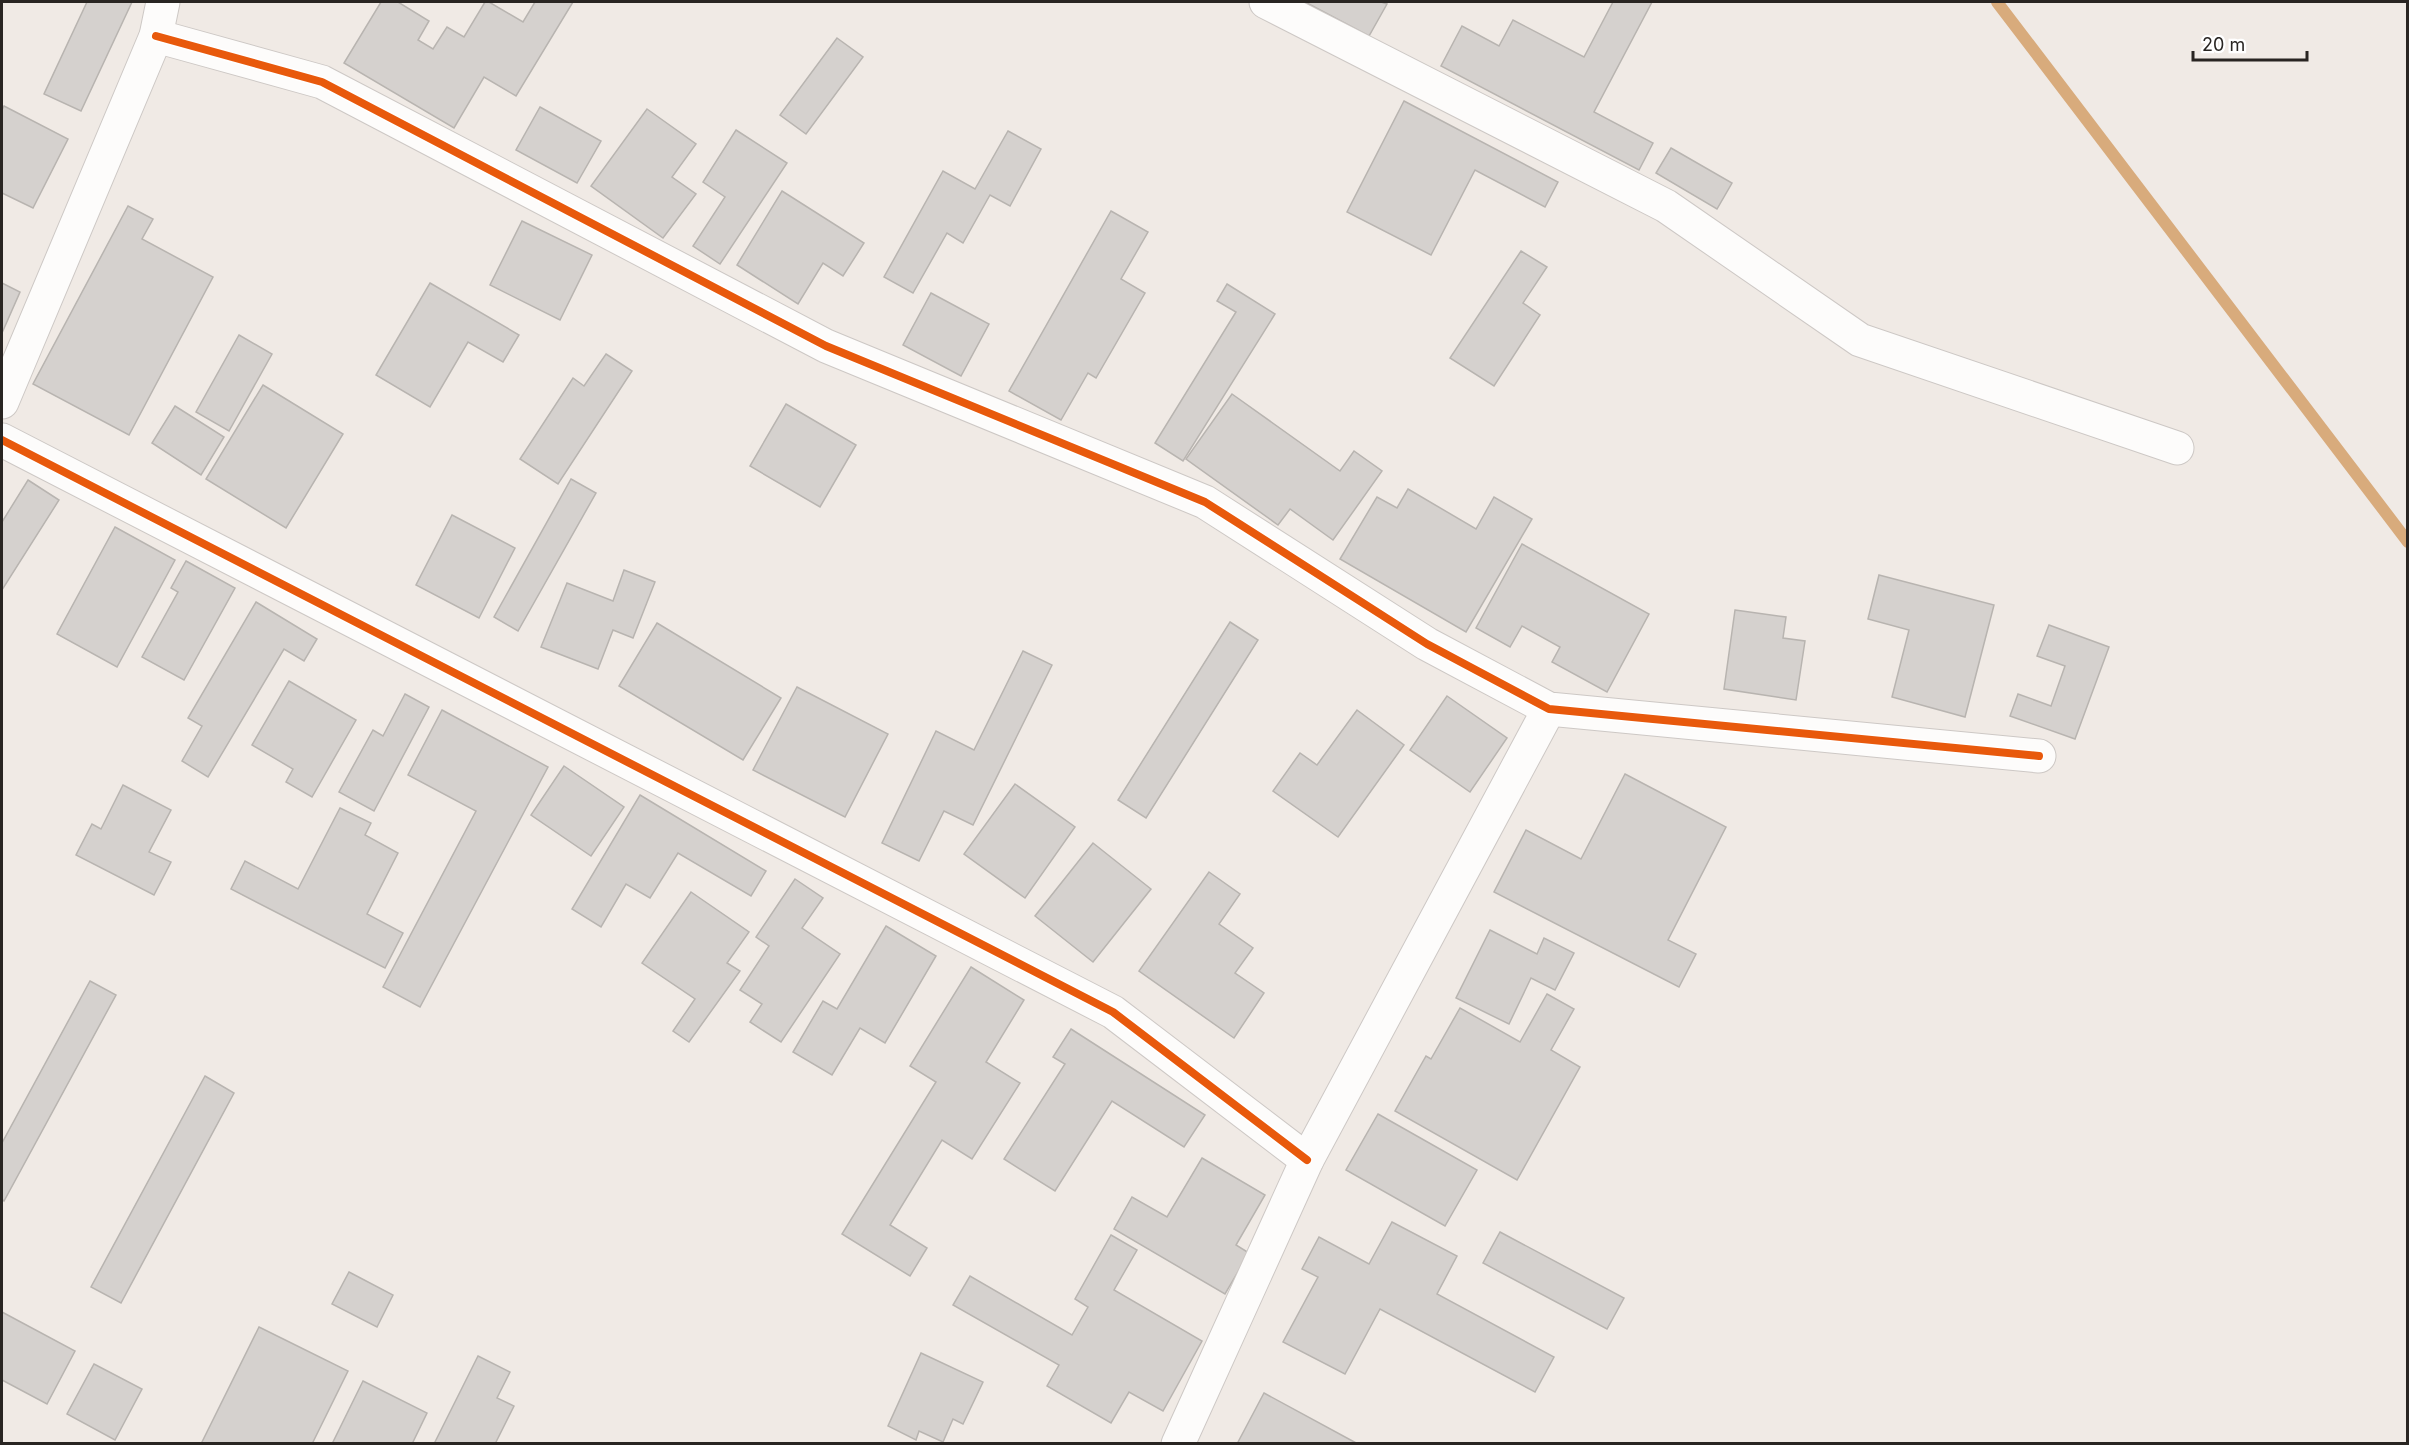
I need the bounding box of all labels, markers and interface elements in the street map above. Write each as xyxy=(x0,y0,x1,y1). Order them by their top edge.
scale bar xyxy=(2193,24,2307,62)
text: 20 m xyxy=(2202,34,2245,55)

